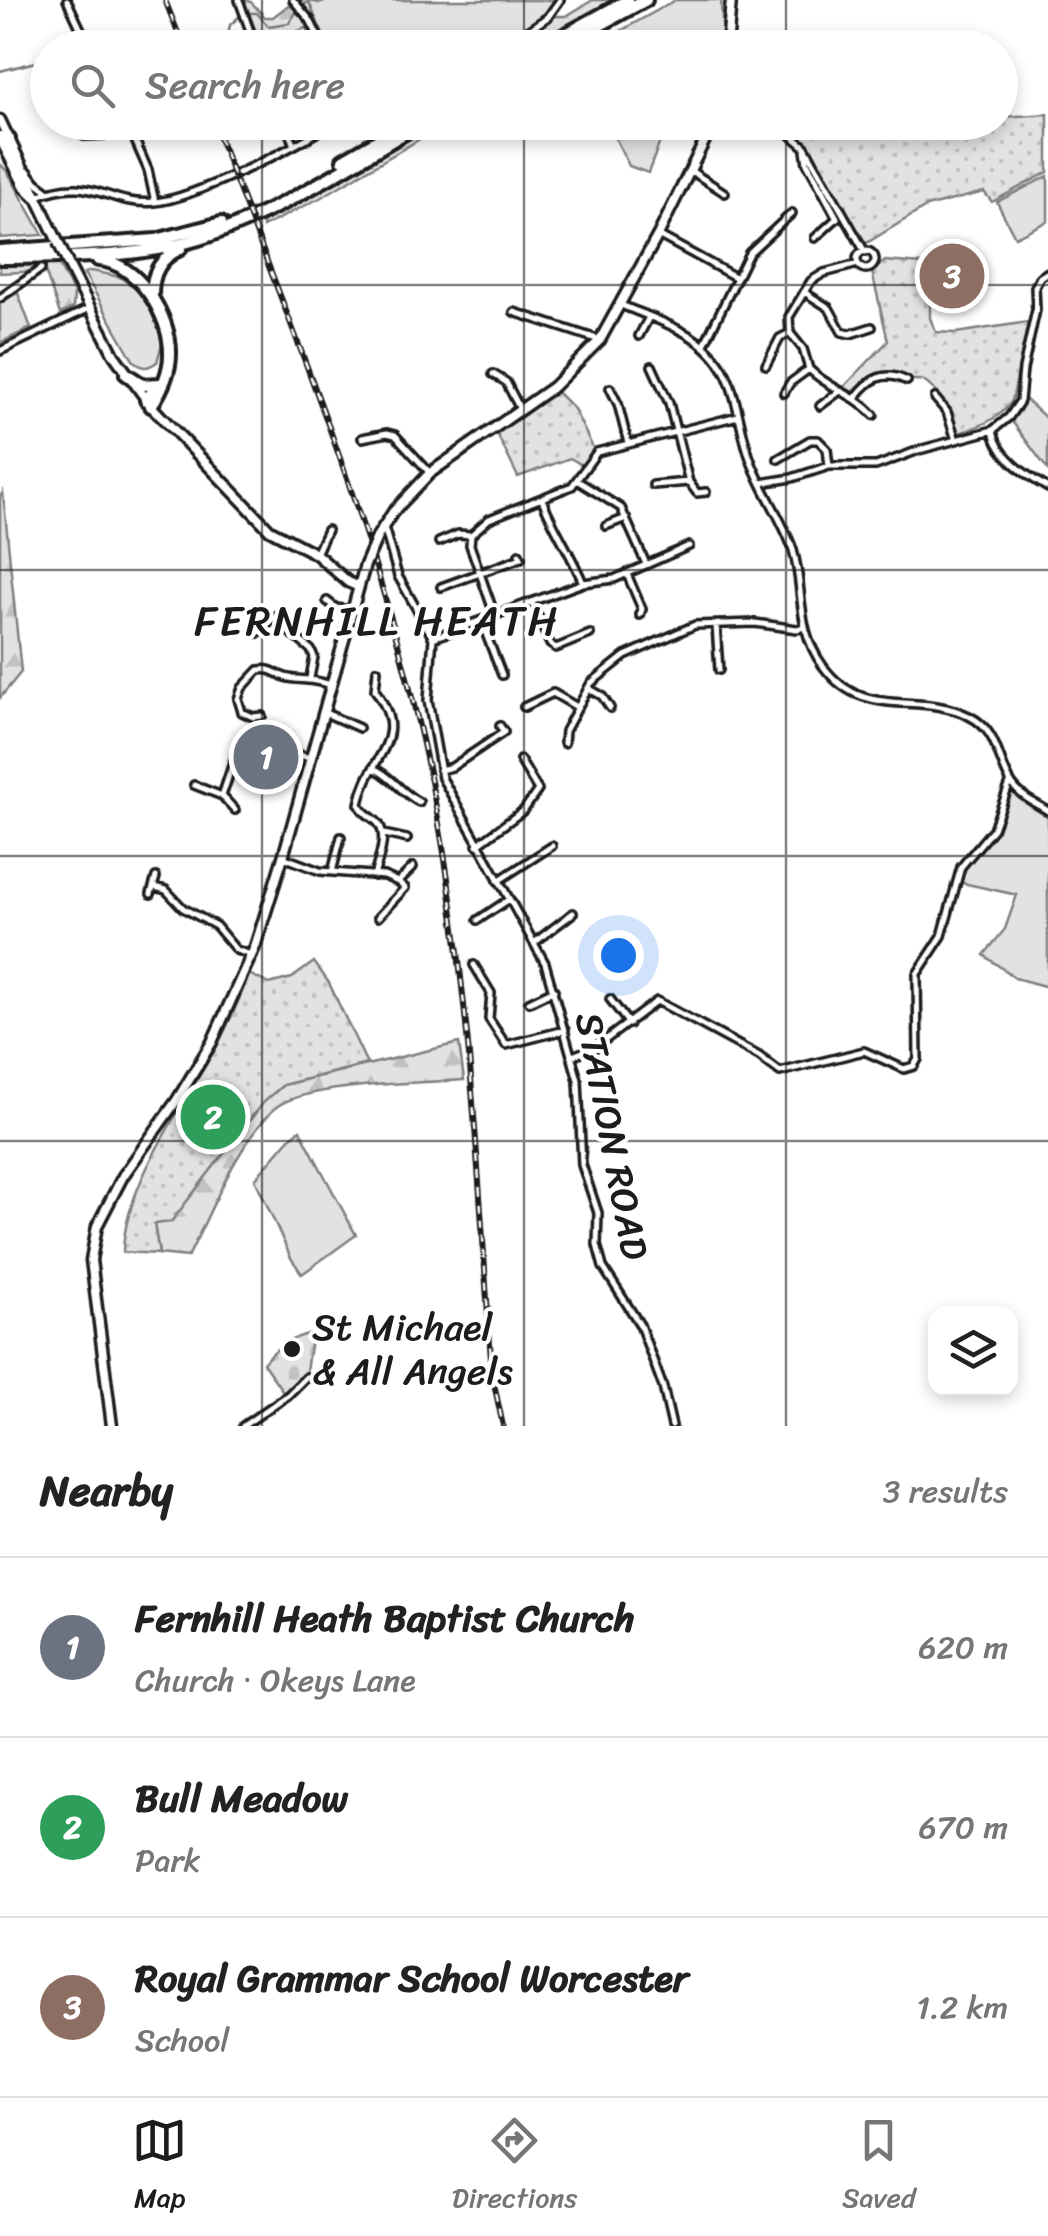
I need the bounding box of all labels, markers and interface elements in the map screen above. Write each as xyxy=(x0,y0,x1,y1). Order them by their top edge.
search box xyxy=(30,30,1018,140)
text: Search here xyxy=(145,52,345,119)
icon: search xyxy=(65,58,120,113)
pin: 3 xyxy=(920,238,984,314)
district label: FERNHILL HEATH xyxy=(194,584,560,658)
pin: 1 xyxy=(234,720,298,794)
your location xyxy=(593,930,644,981)
street label: STATION ROAD xyxy=(555,1006,669,1266)
pin: 2 xyxy=(180,1080,246,1154)
place label: St Michael & All Angels xyxy=(312,1294,513,1405)
map controls xyxy=(928,1306,1018,1396)
button: layers xyxy=(928,1306,1018,1396)
marker: St Michael & All Angels xyxy=(281,1338,303,1360)
text: Nearby xyxy=(40,1454,173,1528)
text: 3 results xyxy=(883,1463,1008,1520)
text: Fernhill Heath Baptist Church xyxy=(135,1585,634,1652)
text: 1 xyxy=(66,1619,79,1676)
text: 620 m xyxy=(918,1619,1008,1676)
text: Church · Okeys Lane xyxy=(135,1652,416,1709)
text: Bull Meadow xyxy=(135,1765,348,1832)
text: 2 xyxy=(63,1799,82,1856)
text: 670 m xyxy=(918,1799,1008,1856)
text: Park xyxy=(135,1832,201,1889)
text: Royal Grammar School Worcester xyxy=(135,1945,688,2012)
text: 3 xyxy=(64,1979,81,2036)
text: 1.2 km xyxy=(916,1979,1008,2036)
text: School xyxy=(135,2012,229,2069)
tab: Map xyxy=(132,2113,187,2222)
tab: Directions xyxy=(452,2113,577,2222)
tab: Saved xyxy=(842,2113,916,2222)

